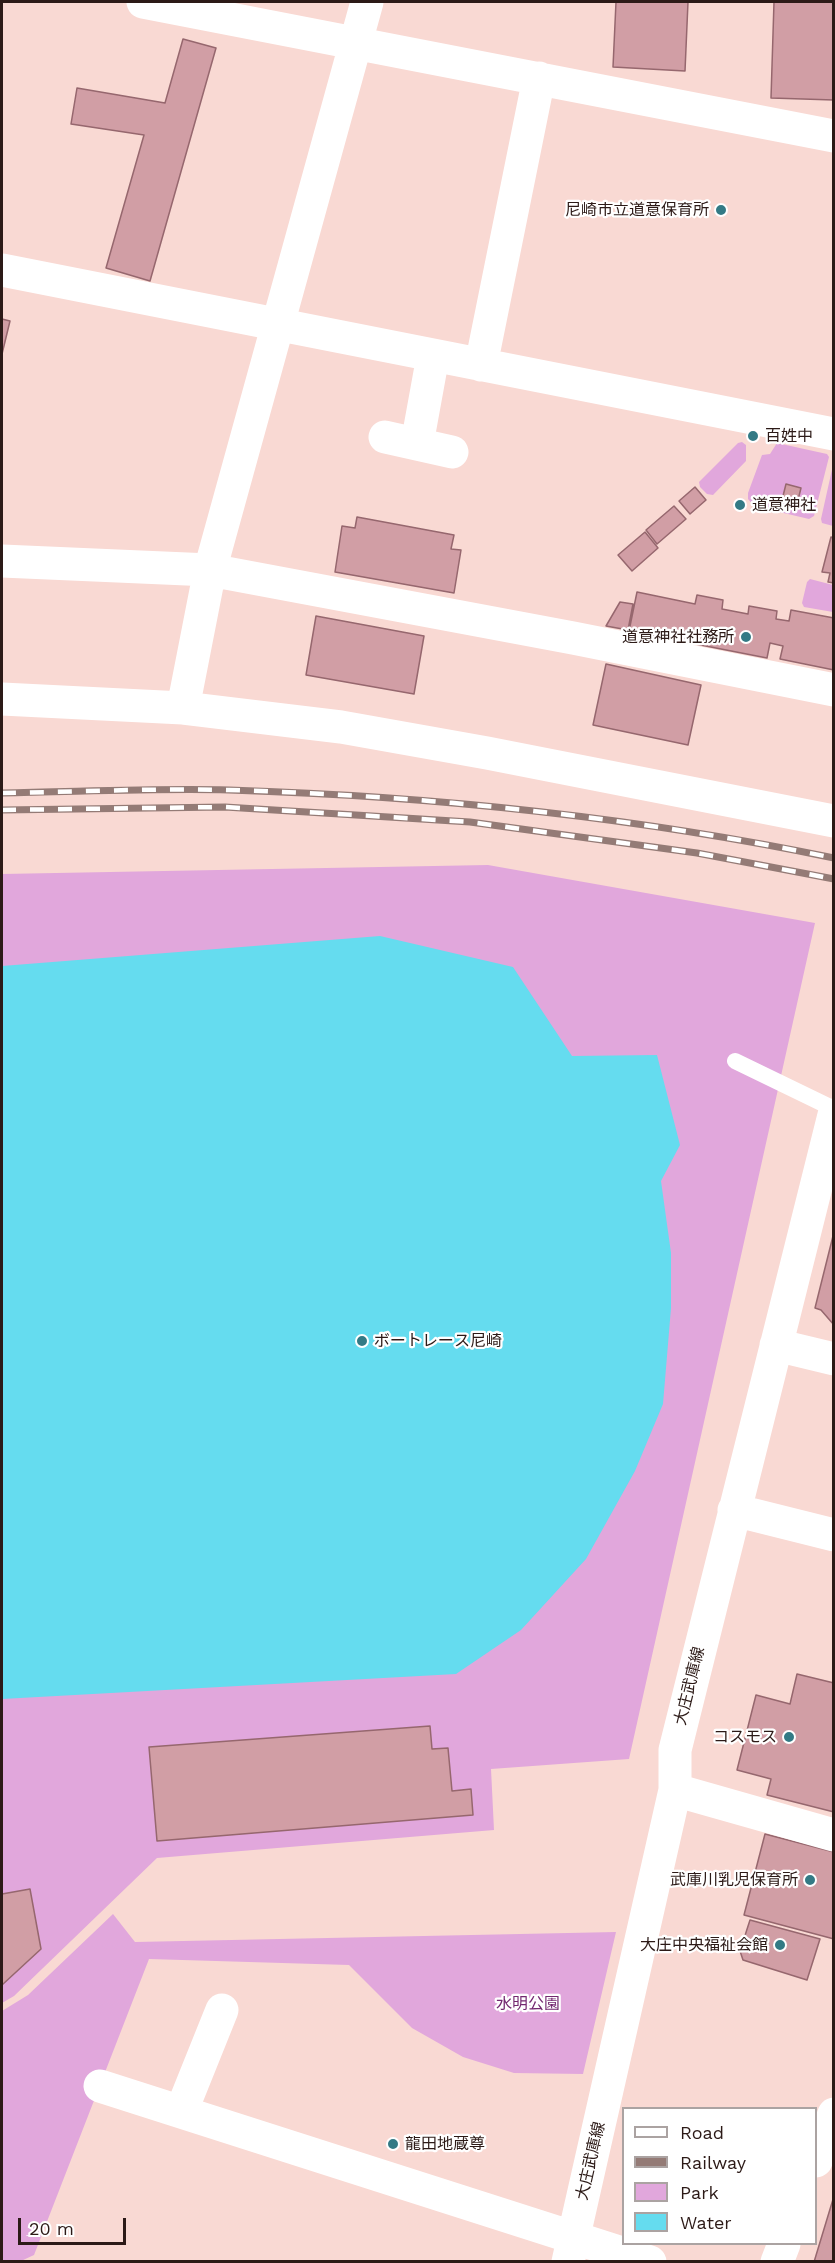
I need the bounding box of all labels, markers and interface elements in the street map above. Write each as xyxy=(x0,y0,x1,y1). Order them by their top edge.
place label: 尼崎市立道意保育所 xyxy=(565,200,709,220)
marker: 尼崎市立道意保育所 xyxy=(714,203,728,217)
place label: 百姓中 xyxy=(765,426,813,446)
marker: 百姓中 xyxy=(746,429,760,443)
place label: 道意神社 xyxy=(752,495,816,515)
marker: 道意神社 xyxy=(733,498,747,512)
place label: 道意神社社務所 xyxy=(622,627,734,647)
marker: 道意神社社務所 xyxy=(739,630,753,644)
place label: ボートレース尼崎 xyxy=(374,1331,502,1351)
marker: ボートレース尼崎 xyxy=(355,1334,369,1348)
street label: 大庄武庫線 xyxy=(671,1645,709,1727)
place label: コスモス xyxy=(713,1727,777,1747)
marker: コスモス xyxy=(782,1730,796,1744)
place label: 武庫川乳児保育所 xyxy=(670,1870,798,1890)
marker: 武庫川乳児保育所 xyxy=(803,1873,817,1887)
place label: 大庄中央福祉会館 xyxy=(640,1935,768,1955)
marker: 大庄中央福祉会館 xyxy=(773,1938,787,1952)
park label: 水明公園 xyxy=(496,1994,560,2014)
legend xyxy=(622,2107,817,2245)
street label: 大庄武庫線 xyxy=(573,2120,609,2202)
text: Road xyxy=(680,2122,724,2143)
place label: 龍田地蔵尊 xyxy=(405,2134,485,2154)
marker: 龍田地蔵尊 xyxy=(386,2137,400,2151)
text: Railway xyxy=(680,2152,746,2173)
text: Park xyxy=(680,2182,719,2203)
scale bar xyxy=(21,2206,129,2244)
text: Water xyxy=(680,2212,732,2233)
text: 20 m xyxy=(29,2218,74,2239)

